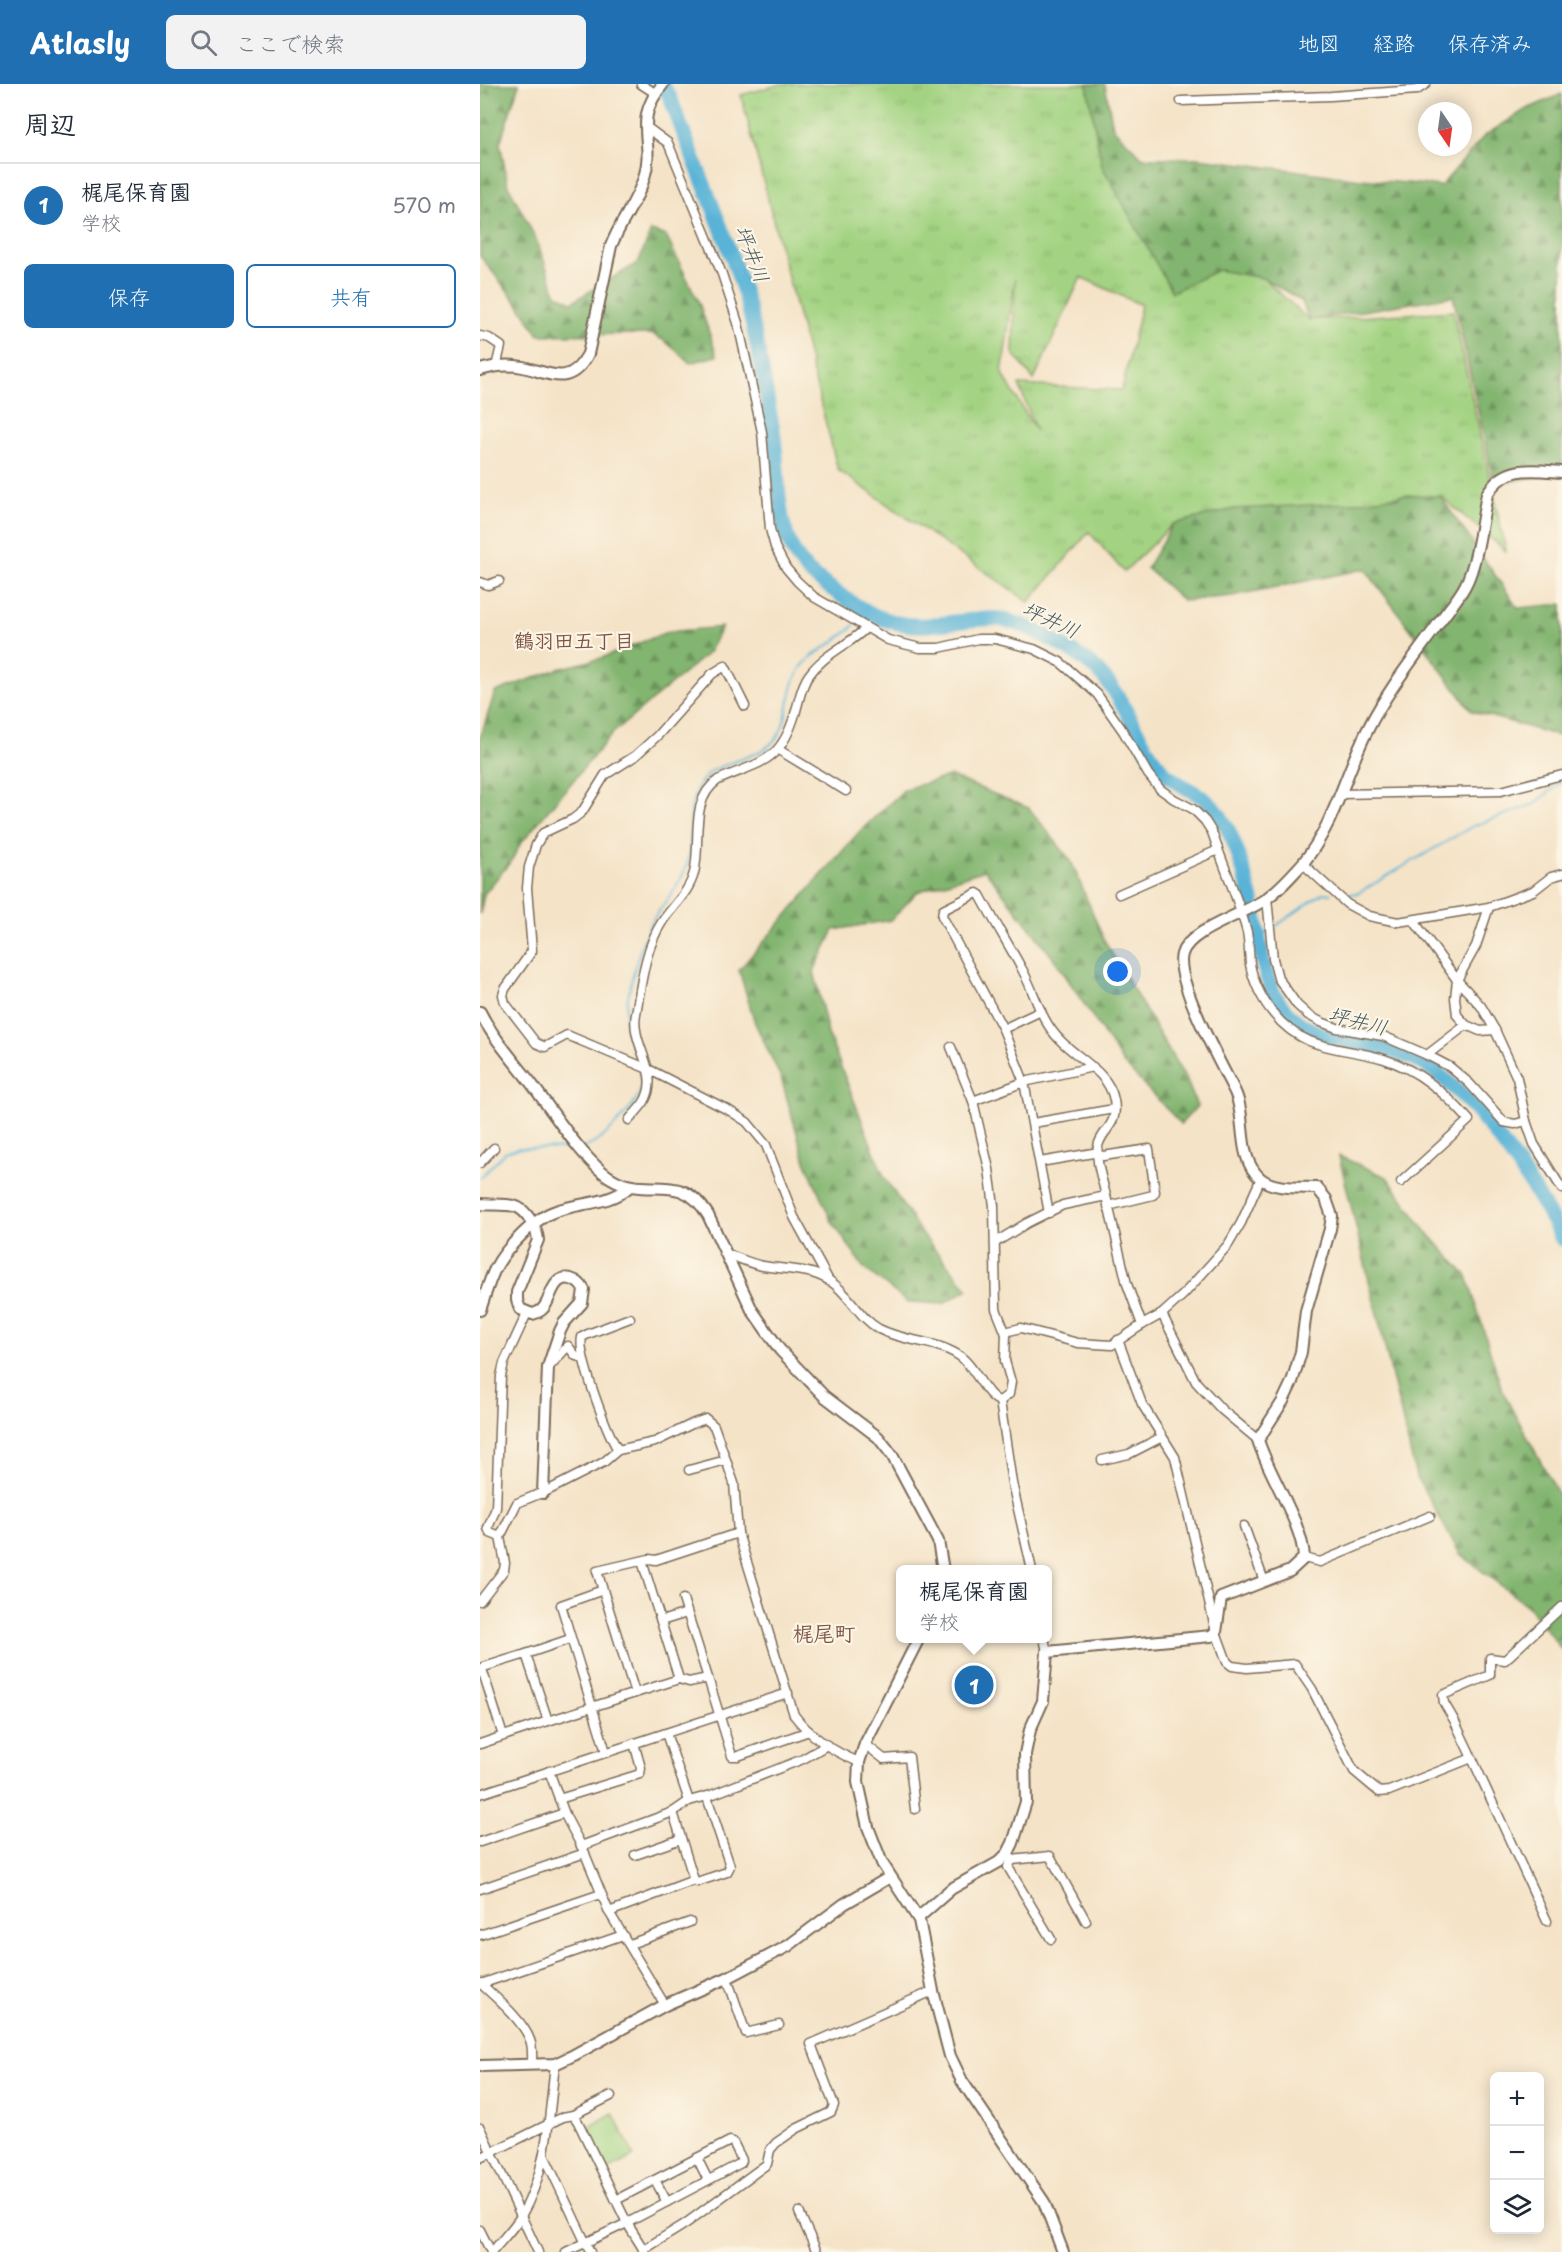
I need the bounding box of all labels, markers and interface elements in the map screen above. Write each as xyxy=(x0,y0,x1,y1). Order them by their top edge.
search box xyxy=(166,15,586,69)
text: Atlasly xyxy=(30,21,130,64)
icon: search xyxy=(187,26,220,59)
text: ここで検索 xyxy=(235,26,345,59)
text: 地図 xyxy=(1298,26,1340,58)
text: 経路 xyxy=(1373,26,1415,58)
text: 保存済み xyxy=(1448,26,1532,58)
north arrow xyxy=(1418,102,1472,156)
text: 周辺 xyxy=(24,104,76,143)
text: 梶尾保育園 xyxy=(81,174,191,207)
text: 1 xyxy=(39,190,48,220)
text: 570 m xyxy=(392,190,456,220)
text: 学校 xyxy=(81,207,121,237)
water label: 坪井川 xyxy=(728,220,778,287)
button: 保存 xyxy=(24,264,234,328)
button: 共有 xyxy=(246,264,456,328)
water label: 坪井川 xyxy=(1018,593,1085,645)
district label: 鶴羽田五丁目 xyxy=(514,625,634,655)
your location xyxy=(1103,957,1132,986)
water label: 坪井川 xyxy=(1326,998,1391,1042)
popup xyxy=(896,1565,1052,1643)
text: 梶尾保育園 xyxy=(919,1573,1029,1606)
text: 学校 xyxy=(919,1606,959,1636)
district label: 梶尾町 xyxy=(793,1616,856,1648)
pin: 1 xyxy=(954,1662,994,1708)
map controls xyxy=(1490,2072,1544,2234)
button: + xyxy=(1490,2072,1544,2126)
button: − xyxy=(1490,2126,1544,2180)
button: layers xyxy=(1490,2180,1544,2234)

